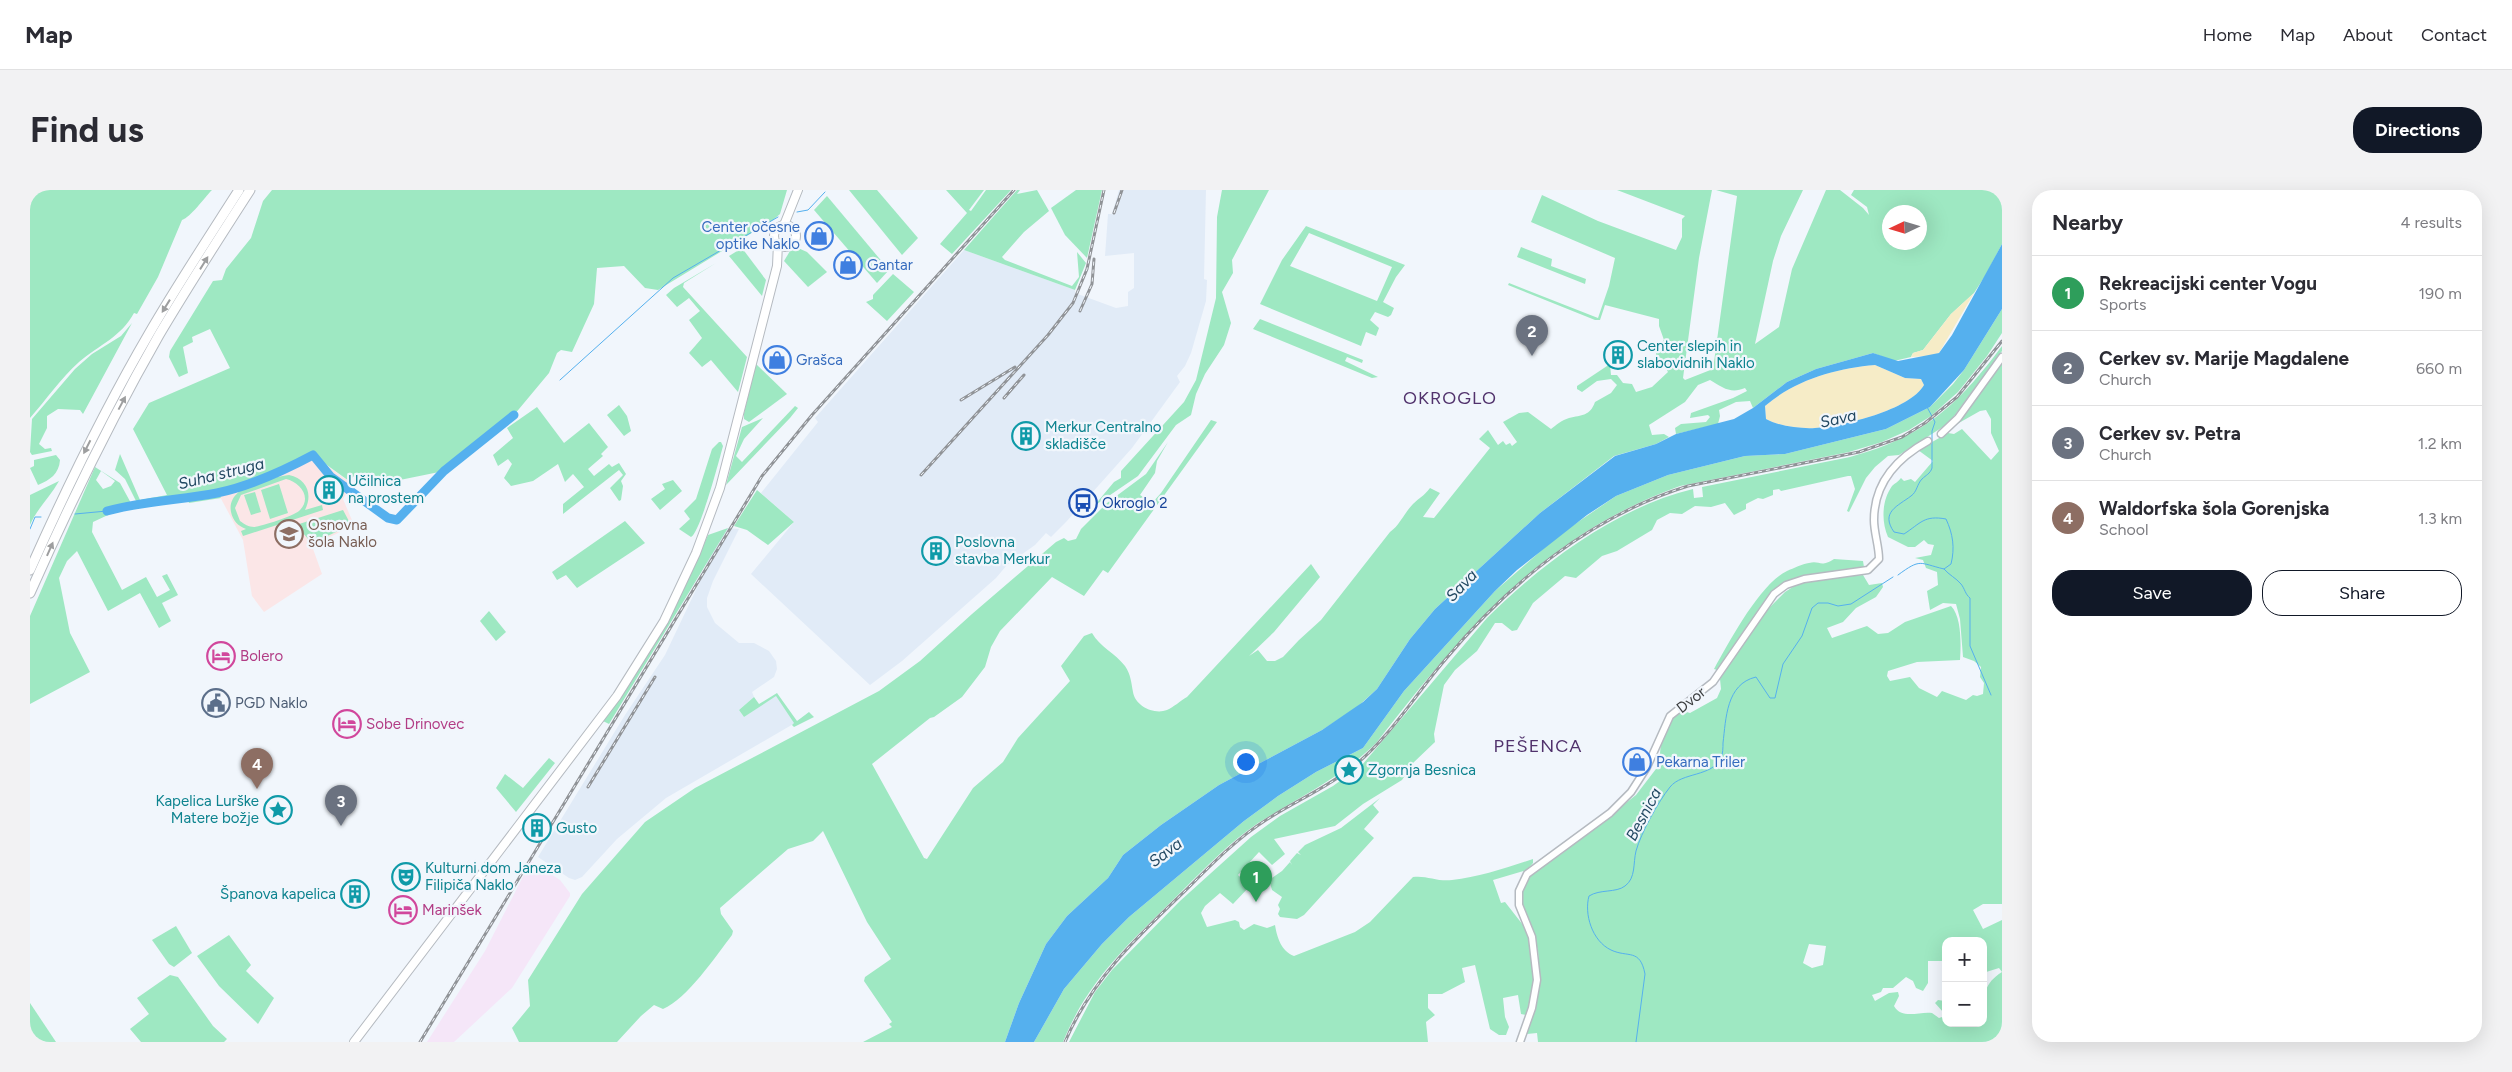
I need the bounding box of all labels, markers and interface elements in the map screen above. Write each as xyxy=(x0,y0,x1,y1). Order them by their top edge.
text: Map xyxy=(25,20,73,49)
text: Home xyxy=(2203,24,2252,46)
text: Map xyxy=(2280,24,2315,46)
text: About xyxy=(2343,24,2393,46)
text: Contact xyxy=(2421,24,2487,46)
button: Directions xyxy=(2353,107,2482,153)
text: Find us xyxy=(30,109,144,151)
north arrow xyxy=(1882,205,1927,250)
text: Nearby xyxy=(2052,210,2123,235)
text: 4 results xyxy=(2401,213,2462,232)
place label: Center očesne optike Naklo xyxy=(701,218,800,253)
shop icon: Center očesne optike Naklo xyxy=(804,221,834,251)
shop icon: Gantar xyxy=(833,250,863,280)
one-way arrow xyxy=(199,256,208,269)
place label: Gantar xyxy=(867,256,913,274)
text: Rekreacijski center Vogu xyxy=(2099,272,2317,295)
text: 1 xyxy=(2065,284,2071,303)
text: 190 m xyxy=(2419,284,2462,303)
text: Sports xyxy=(2099,295,2146,314)
one-way arrow xyxy=(162,299,171,312)
pin: 2 xyxy=(1516,315,1548,356)
place label: Center slepih in slabovidnih Naklo xyxy=(1637,337,1755,372)
building icon: Center slepih in slabovidnih Naklo xyxy=(1603,340,1633,370)
shop icon: Grašca xyxy=(762,345,792,375)
text: Cerkev sv. Marije Magdalene xyxy=(2099,347,2349,370)
place label: Grašca xyxy=(796,351,843,369)
text: 2 xyxy=(2063,359,2073,378)
text: 660 m xyxy=(2416,359,2462,378)
text: Church xyxy=(2099,370,2151,389)
district label: OKROGLO xyxy=(1403,387,1497,409)
one-way arrow xyxy=(118,396,126,410)
water label: Sava xyxy=(1818,405,1858,432)
place label: Merkur Centralno skladišče xyxy=(1045,418,1162,453)
building icon: Merkur Centralno skladišče xyxy=(1011,421,1041,451)
text: Cerkev sv. Petra xyxy=(2099,422,2241,445)
text: 3 xyxy=(2064,434,2072,453)
text: 1.2 km xyxy=(2418,434,2462,453)
one-way arrow xyxy=(83,440,91,455)
text: Church xyxy=(2099,445,2151,464)
water label: Suha struga xyxy=(176,454,266,493)
place label: Učilnica na prostem xyxy=(348,472,424,507)
building icon: Učilnica na prostem xyxy=(314,475,344,505)
bus stop icon: Okroglo 2 xyxy=(1068,488,1098,518)
place label: Okroglo 2 xyxy=(1102,494,1168,512)
text: Waldorfska šola Gorenjska xyxy=(2099,497,2329,520)
text: 4 xyxy=(2063,509,2073,528)
text: 1.3 km xyxy=(2418,509,2462,528)
place label: Osnovna šola Naklo xyxy=(308,516,377,551)
school or university icon: Osnovna šola Naklo xyxy=(274,519,304,549)
text: School xyxy=(2099,520,2149,539)
place label: Poslovna stavba Merkur xyxy=(955,533,1050,568)
building icon: Poslovna stavba Merkur xyxy=(921,536,951,566)
one-way arrow xyxy=(46,542,54,556)
water label: Sava xyxy=(1442,566,1481,605)
button: Save xyxy=(2052,570,2252,616)
button: Share xyxy=(2262,570,2462,616)
hotel icon: Bolero xyxy=(206,641,236,671)
place label: Bolero xyxy=(240,647,283,665)
street label: Dvor xyxy=(1673,683,1709,717)
public building icon: PGD Naklo xyxy=(201,688,231,718)
place label: PGD Naklo xyxy=(235,694,308,712)
hotel icon: Sobe Drinovec xyxy=(332,709,362,739)
place label: Sobe Drinovec xyxy=(366,715,464,733)
district label: PEŠENCA xyxy=(1494,735,1582,757)
shop icon: Pekarna Triler xyxy=(1622,747,1652,777)
pin: 4 xyxy=(241,748,273,789)
your location xyxy=(1233,749,1259,775)
place label: Pekarna Triler xyxy=(1656,753,1745,771)
place icon: Zgornja Besnica xyxy=(1334,755,1364,785)
place label: Zgornja Besnica xyxy=(1368,761,1476,779)
pin: 3 xyxy=(325,785,357,826)
water label: Besnica xyxy=(1622,785,1665,844)
place label: Kapelica Lurške Matere božje xyxy=(155,792,259,827)
place icon: Kapelica Lurške Matere božje xyxy=(263,795,293,825)
building icon: Gusto xyxy=(522,813,552,843)
place label: Gusto xyxy=(556,819,597,837)
water label: Sava xyxy=(1145,834,1186,871)
place label: Kulturni dom Janeza Filipiča Naklo xyxy=(425,859,561,894)
pin: 1 xyxy=(1240,861,1272,902)
theatre icon: Kulturni dom Janeza Filipiča Naklo xyxy=(391,862,421,892)
building icon: Španova kapelica xyxy=(340,879,370,909)
place label: Španova kapelica xyxy=(220,885,336,903)
hotel icon: Marinšek xyxy=(388,895,418,925)
place label: Marinšek xyxy=(422,901,483,919)
map controls xyxy=(1942,937,1987,1027)
button: + xyxy=(1942,937,1987,982)
button: − xyxy=(1942,982,1987,1027)

